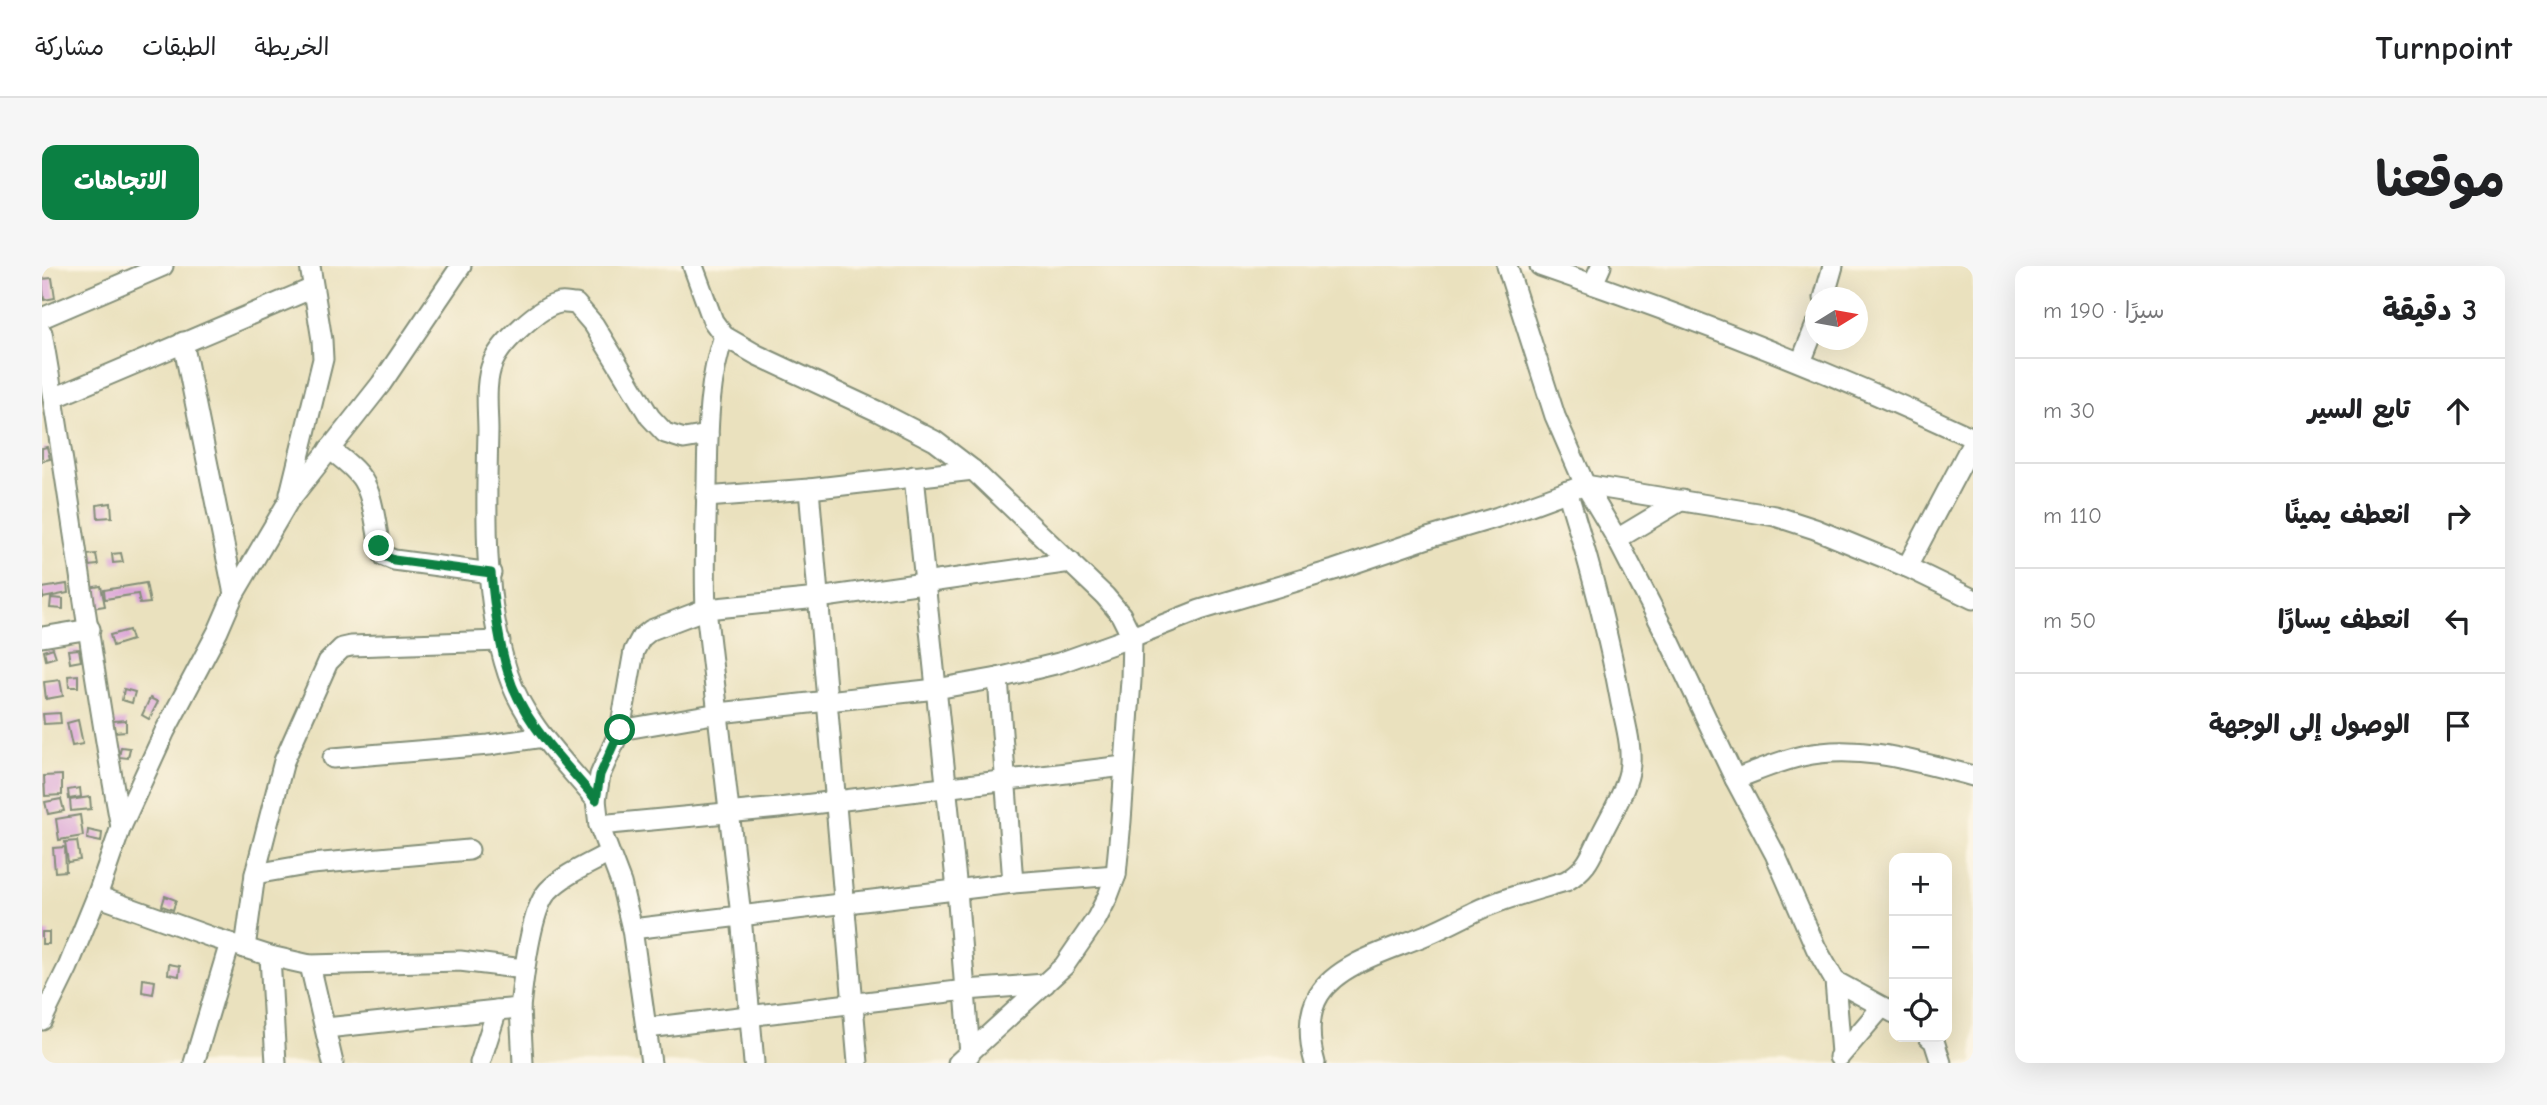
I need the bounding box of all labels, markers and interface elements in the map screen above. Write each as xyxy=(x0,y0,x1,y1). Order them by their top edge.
text: Turnpoint xyxy=(2375,29,2512,67)
text: مشاركة xyxy=(35,33,104,61)
text: الطبقات xyxy=(142,33,217,61)
text: الخريطة xyxy=(255,33,329,61)
button: الاتجاهات xyxy=(42,145,199,220)
text: موقعنا xyxy=(2375,152,2505,208)
north arrow xyxy=(1805,287,1868,350)
text: 3 دقيقة xyxy=(2382,293,2477,328)
text: سيرًا · 190 m xyxy=(2043,297,2164,324)
icon: ahead xyxy=(2439,392,2477,430)
text: تابع السير xyxy=(2308,395,2410,425)
text: 30 m xyxy=(2043,397,2095,424)
icon: right xyxy=(2439,497,2477,535)
text: انعطف يمينًا xyxy=(2285,500,2410,530)
text: 110 m xyxy=(2043,502,2102,529)
route end xyxy=(363,530,394,561)
icon: left xyxy=(2439,602,2477,640)
text: انعطف يسارًا xyxy=(2278,605,2410,635)
text: 50 m xyxy=(2043,607,2096,634)
icon: arrive xyxy=(2439,707,2477,745)
text: الوصول إلى الوجهة xyxy=(2209,710,2410,740)
route start xyxy=(604,714,635,745)
map controls xyxy=(1889,853,1952,1042)
button: + xyxy=(1889,853,1952,916)
button: − xyxy=(1889,916,1952,979)
button: locate xyxy=(1889,979,1952,1042)

